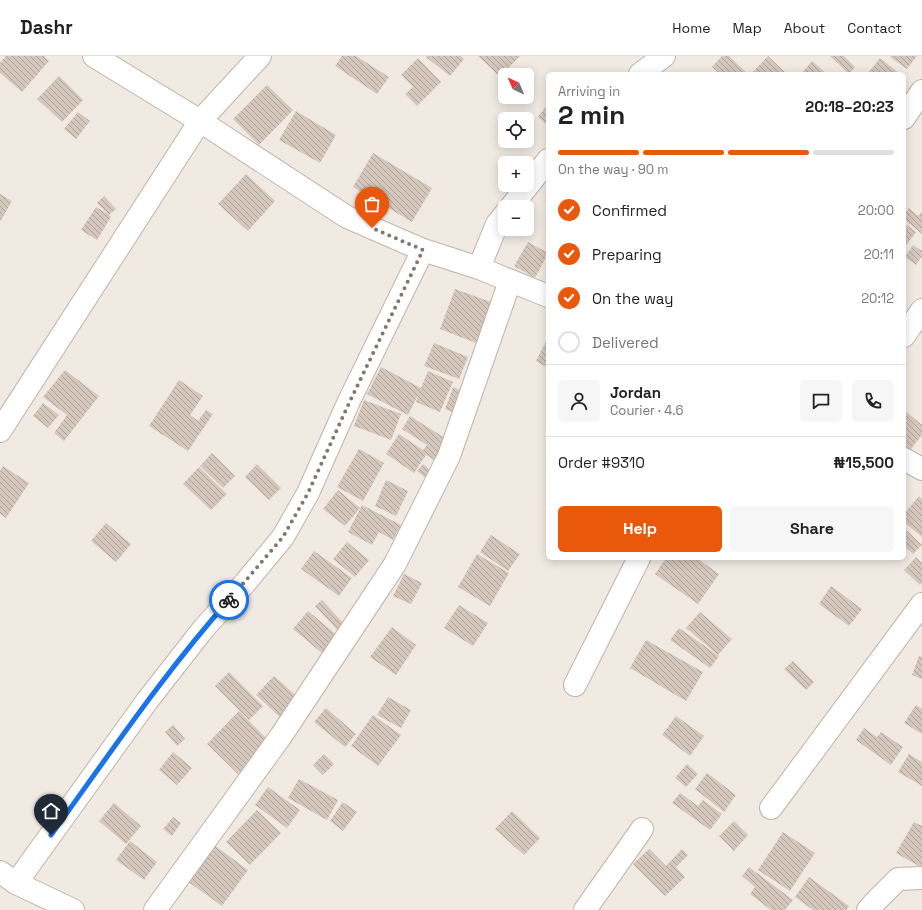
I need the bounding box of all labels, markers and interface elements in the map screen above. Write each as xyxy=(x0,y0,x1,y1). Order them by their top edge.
text: Dashr xyxy=(20,15,73,40)
text: Home xyxy=(672,19,710,37)
text: Map xyxy=(732,19,762,37)
text: About xyxy=(784,19,825,37)
text: Contact xyxy=(847,19,902,37)
north arrow xyxy=(498,68,534,104)
map controls xyxy=(498,68,534,236)
text: Arriving in xyxy=(558,83,620,100)
text: 20:18–20:23 xyxy=(805,97,894,116)
text: 2 min xyxy=(558,98,625,132)
button: locate xyxy=(498,112,534,148)
button: + xyxy=(498,156,534,192)
text: On the way · 90 m xyxy=(558,161,669,178)
pin xyxy=(355,187,389,228)
icon: bag xyxy=(361,193,383,215)
icon: check xyxy=(558,199,580,221)
button: − xyxy=(498,200,534,236)
text: Confirmed xyxy=(592,201,667,220)
text: 20:00 xyxy=(858,202,894,219)
icon: check xyxy=(558,243,580,265)
text: Preparing xyxy=(592,245,662,264)
text: 20:11 xyxy=(864,246,894,263)
icon: check xyxy=(558,287,580,309)
text: On the way xyxy=(592,289,673,308)
text: 20:12 xyxy=(861,290,894,307)
text: Delivered xyxy=(592,333,659,352)
button: person xyxy=(558,380,600,422)
button: chat xyxy=(800,380,842,422)
button: phone xyxy=(852,380,894,422)
text: Jordan xyxy=(610,383,661,402)
text: Courier · 4.6 xyxy=(610,402,683,419)
text: Order #9310 xyxy=(558,453,645,472)
text: ₦15,500 xyxy=(833,453,894,472)
button: Help xyxy=(558,506,722,552)
button: Share xyxy=(730,506,894,552)
courier xyxy=(209,580,249,620)
icon: bike xyxy=(218,589,240,611)
pin xyxy=(34,794,68,835)
icon: home xyxy=(40,800,62,822)

